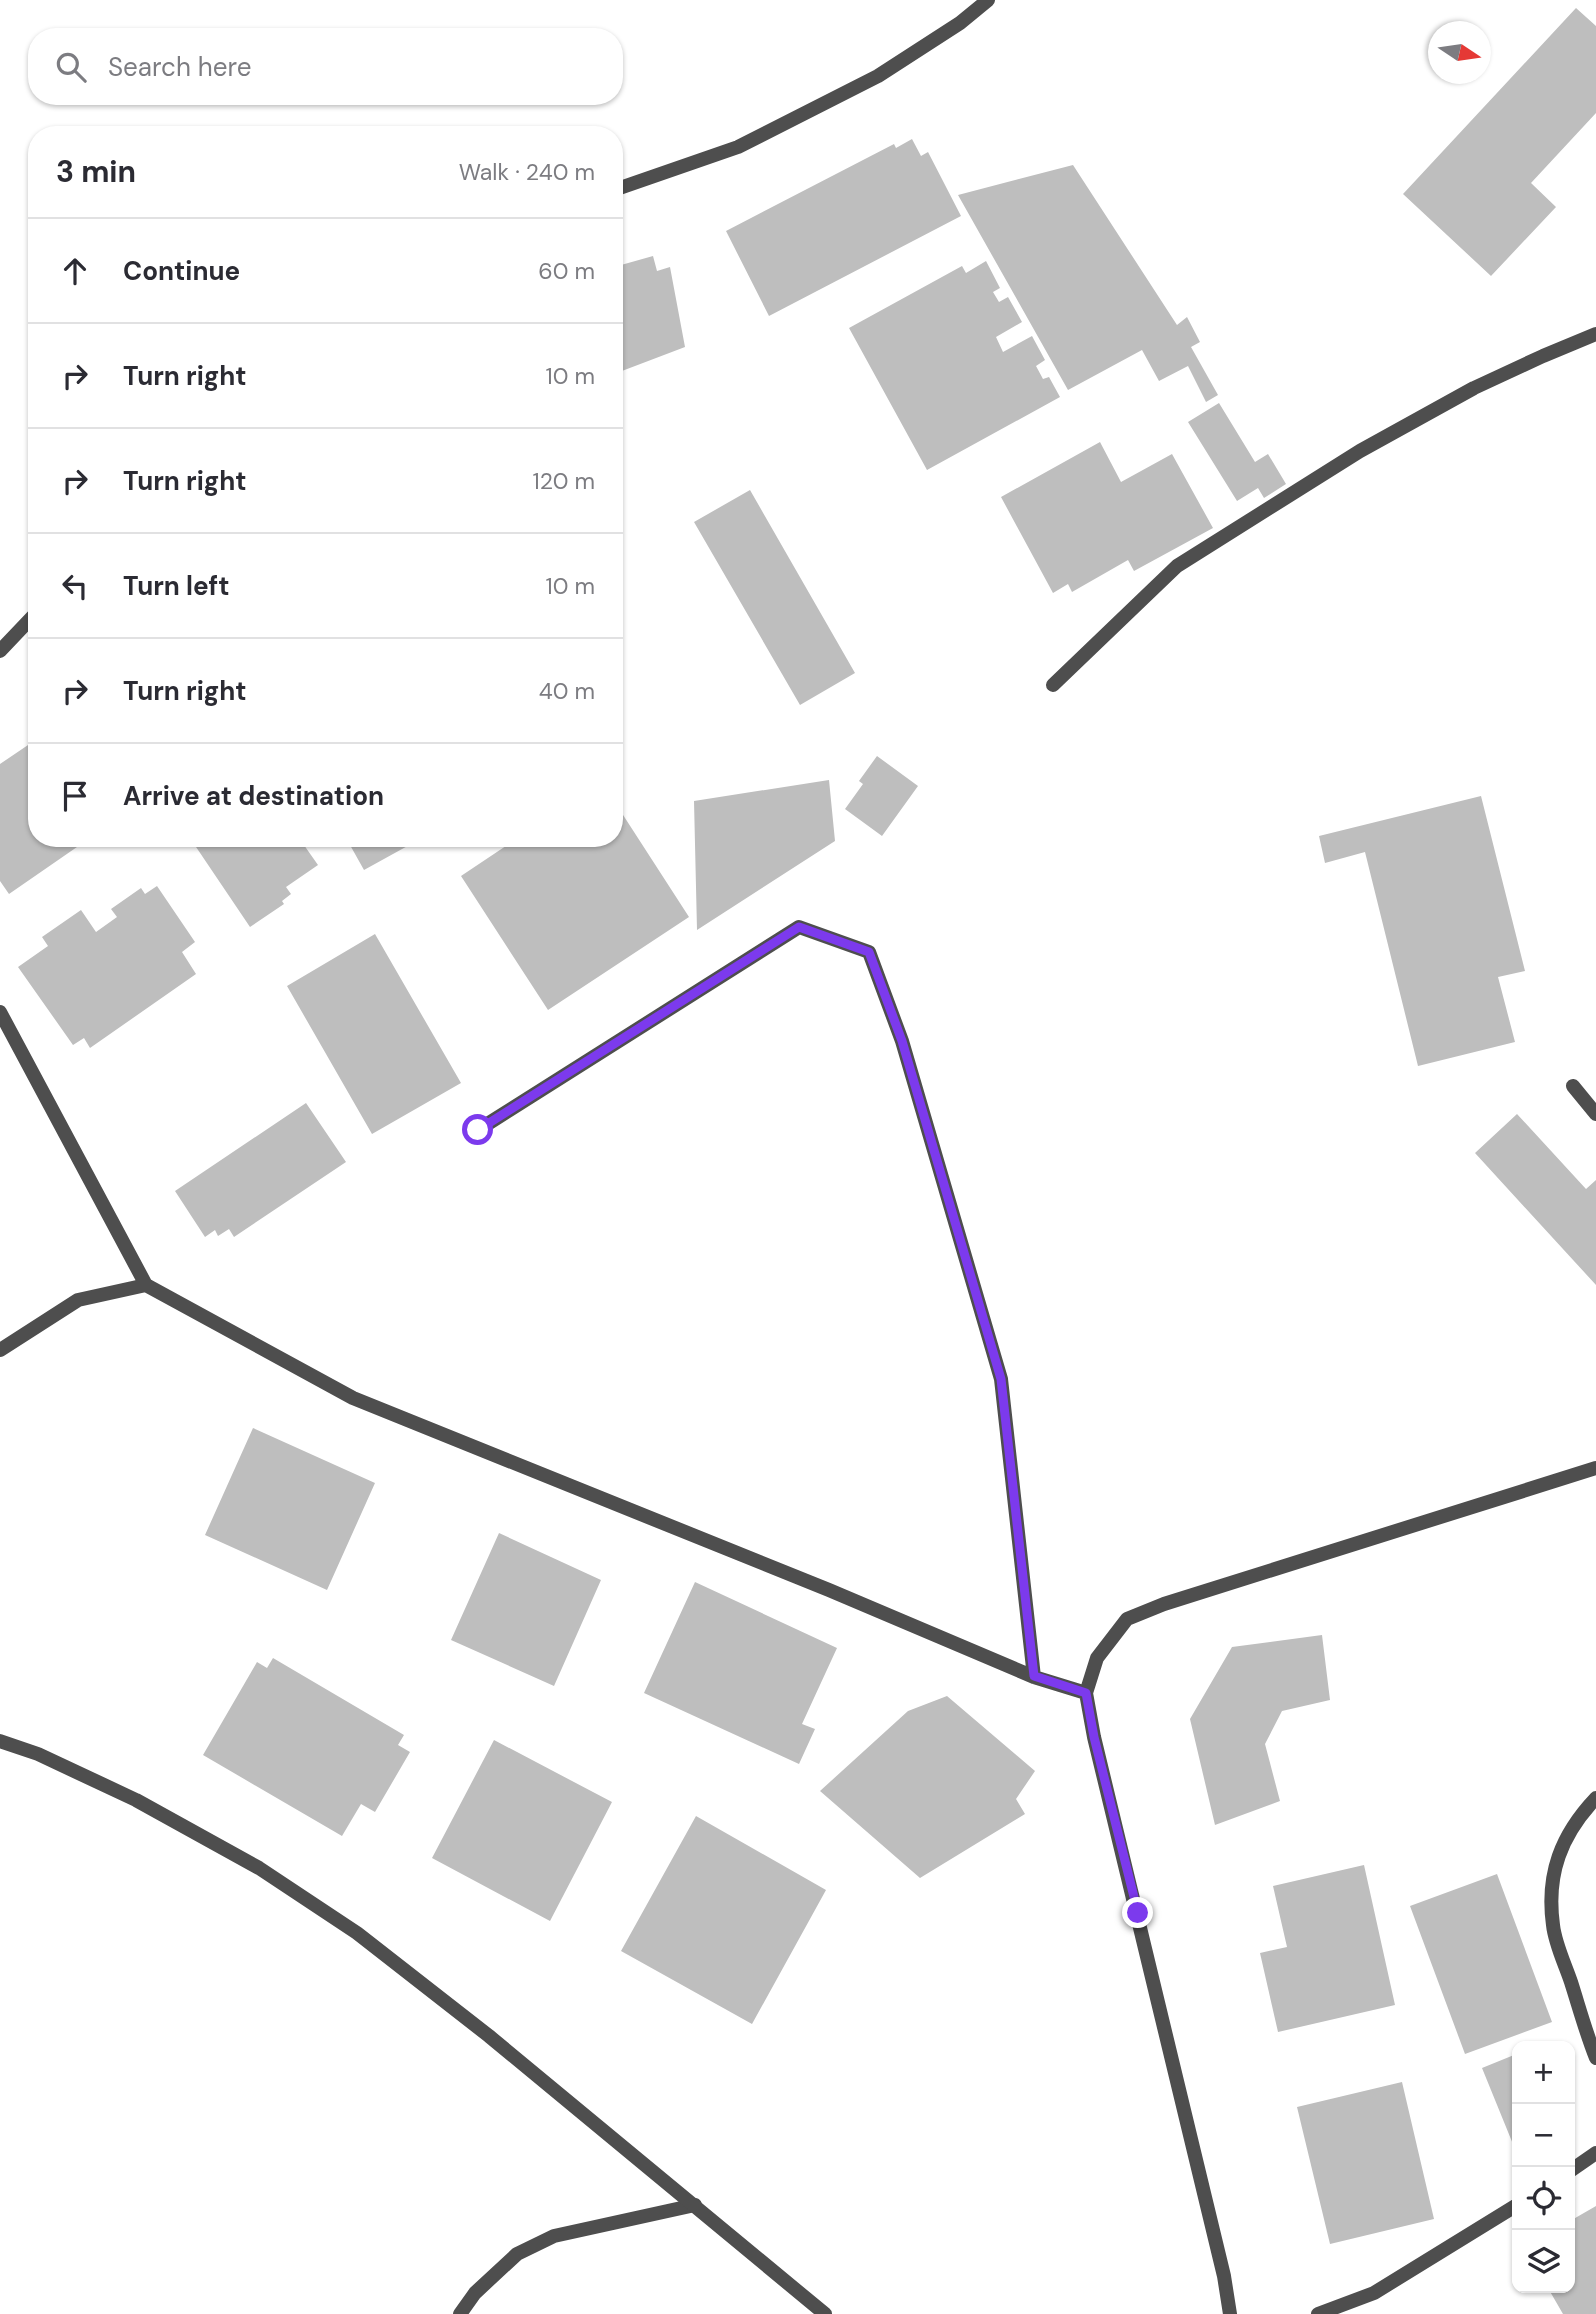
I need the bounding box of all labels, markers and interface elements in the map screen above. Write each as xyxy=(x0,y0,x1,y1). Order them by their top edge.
north arrow xyxy=(1428,21,1491,84)
search box xyxy=(28,28,623,105)
icon: search xyxy=(52,48,90,86)
text: Search here xyxy=(108,50,251,84)
text: 3 min xyxy=(56,152,136,191)
text: Walk · 240 m xyxy=(459,157,595,187)
icon: ahead xyxy=(56,252,94,290)
text: Continue xyxy=(123,254,240,288)
text: 60 m xyxy=(538,256,595,286)
icon: right xyxy=(56,357,94,395)
text: Turn right xyxy=(123,359,247,393)
text: 10 m xyxy=(545,361,595,391)
icon: right xyxy=(56,462,94,500)
text: Turn right xyxy=(123,464,247,498)
text: 120 m xyxy=(532,466,595,496)
icon: left xyxy=(56,567,94,605)
text: Turn left xyxy=(123,569,230,603)
text: 10 m xyxy=(545,571,595,601)
icon: right xyxy=(56,672,94,710)
text: Turn right xyxy=(123,674,247,708)
text: 40 m xyxy=(539,676,595,706)
icon: arrive xyxy=(56,777,94,815)
text: Arrive at destination xyxy=(123,779,384,813)
route start xyxy=(462,1114,493,1145)
route end xyxy=(1122,1897,1153,1928)
map controls xyxy=(1512,2041,1575,2293)
button: + xyxy=(1512,2041,1575,2104)
button: − xyxy=(1512,2104,1575,2167)
button: locate xyxy=(1512,2167,1575,2230)
button: layers xyxy=(1512,2230,1575,2293)

